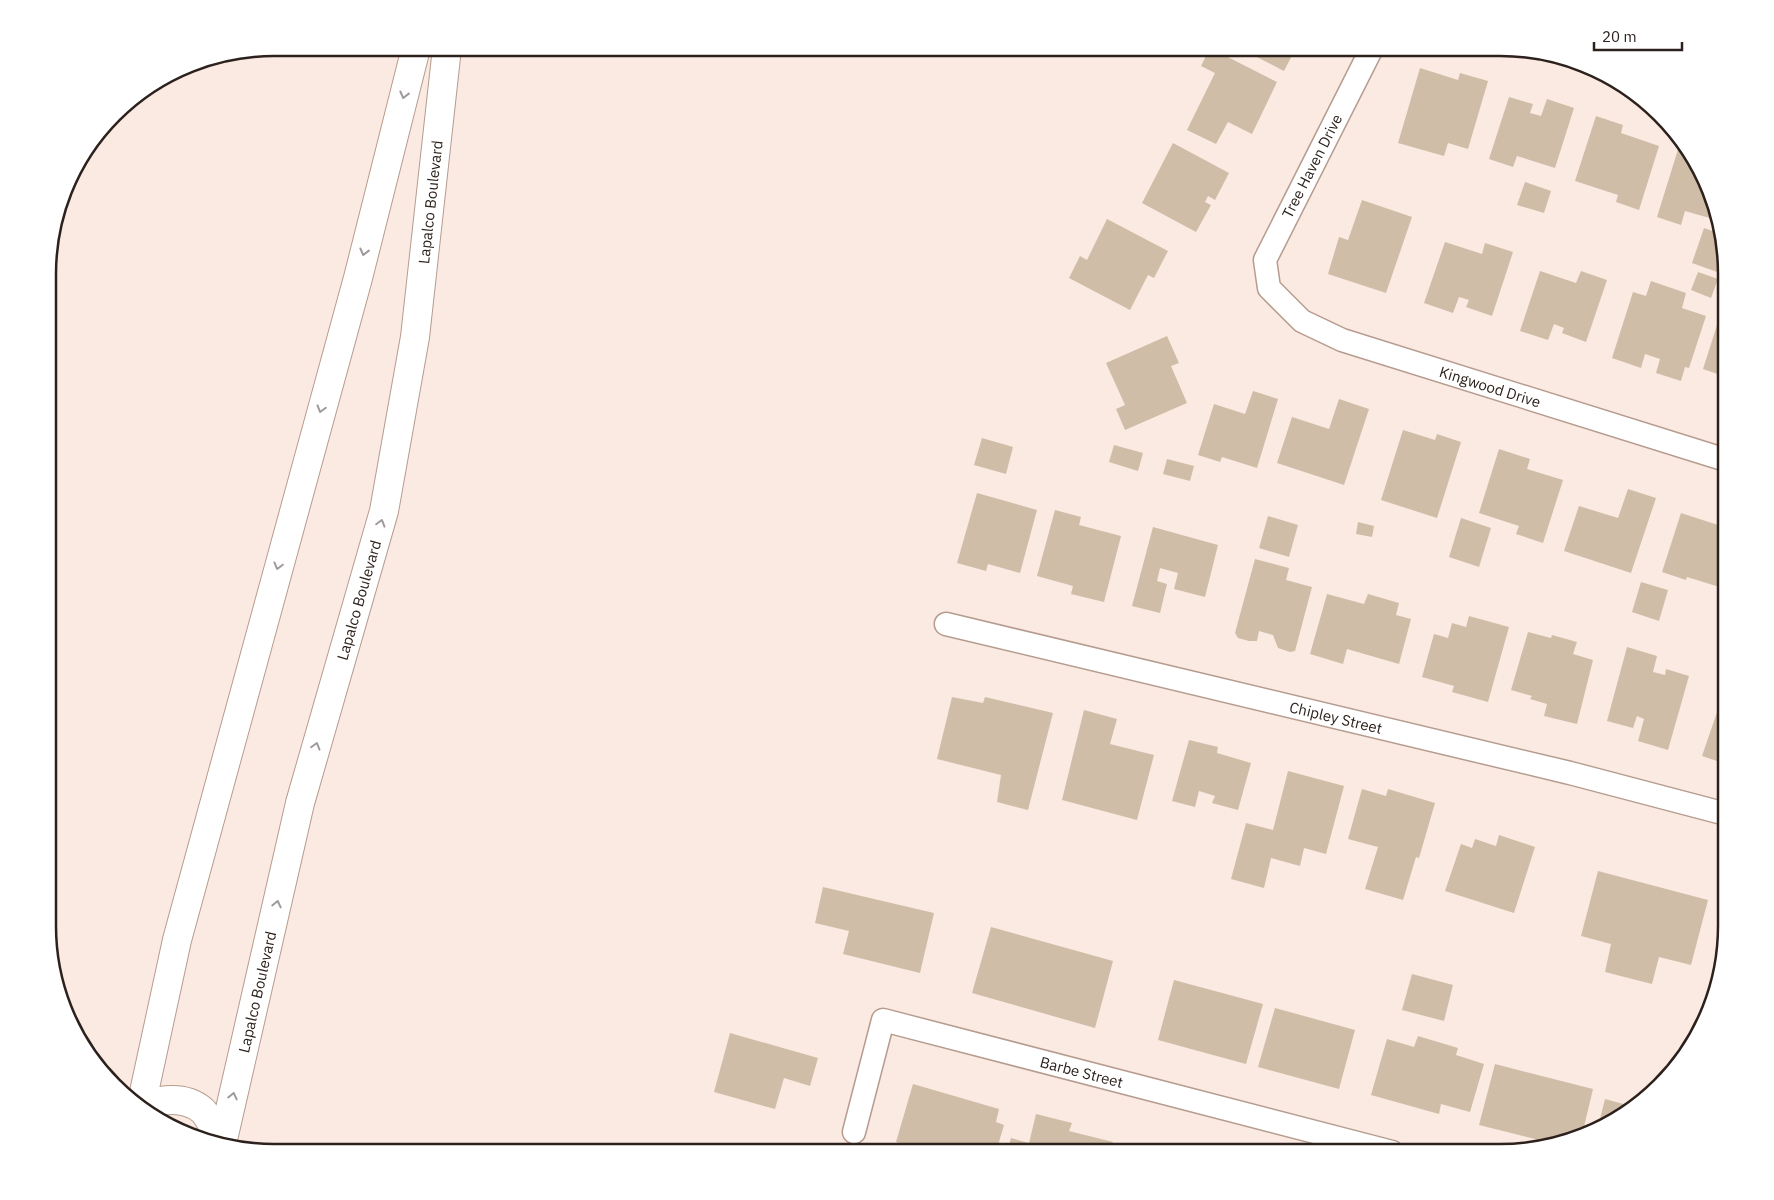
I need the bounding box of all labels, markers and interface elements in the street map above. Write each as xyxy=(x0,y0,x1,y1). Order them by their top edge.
scale bar xyxy=(1594,20,1682,52)
text: 20 m xyxy=(1602,27,1637,46)
one-way arrow xyxy=(399,90,410,99)
street label: Tree Haven Drive xyxy=(1278,111,1346,221)
street label: Lapalco Boulevard xyxy=(414,139,446,265)
one-way arrow xyxy=(359,248,370,257)
street label: Kingwood Drive xyxy=(1437,362,1543,411)
one-way arrow xyxy=(317,405,327,413)
one-way arrow xyxy=(375,519,385,527)
street label: Lapalco Boulevard xyxy=(332,538,385,662)
one-way arrow xyxy=(273,561,284,570)
street label: Chipley Street xyxy=(1288,697,1384,737)
one-way arrow xyxy=(311,743,321,751)
one-way arrow xyxy=(271,899,282,908)
street label: Lapalco Boulevard xyxy=(234,929,280,1055)
street label: Barbe Street xyxy=(1038,1052,1125,1091)
one-way arrow xyxy=(227,1092,238,1101)

